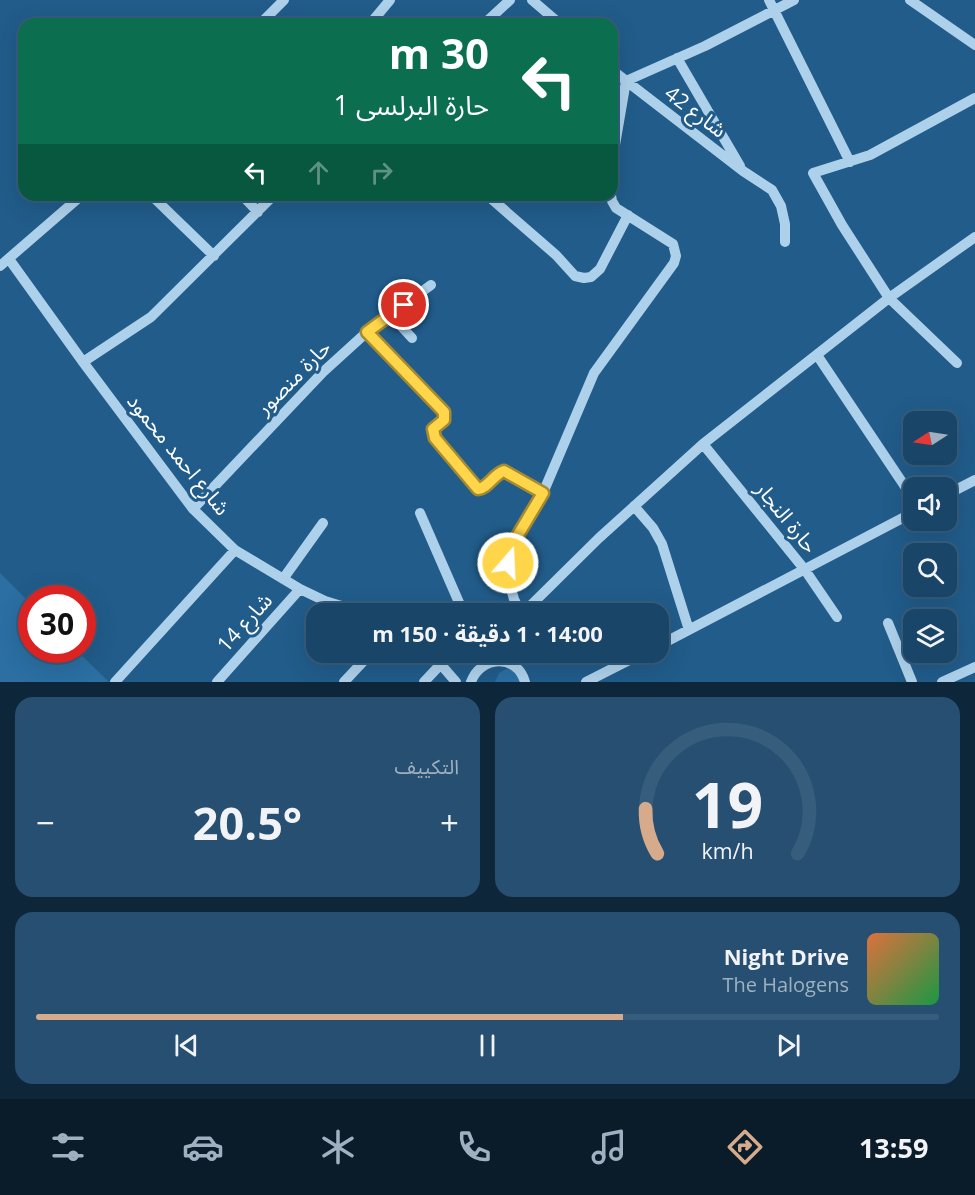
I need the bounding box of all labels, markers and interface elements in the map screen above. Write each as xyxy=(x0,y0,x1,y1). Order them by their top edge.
text: 30 m xyxy=(389,24,489,81)
icon: left xyxy=(510,42,588,120)
street label: شارع 42 xyxy=(658,79,733,145)
text: حارة البرلسى 1 xyxy=(333,86,489,123)
icon: left xyxy=(239,156,272,189)
icon: ahead xyxy=(302,156,335,189)
icon: right xyxy=(365,156,398,189)
pin xyxy=(378,279,429,330)
icon: arrive xyxy=(387,288,420,321)
street label: حارة منصور xyxy=(249,333,337,421)
street label: شارع احمد محمود xyxy=(120,387,237,522)
north arrow xyxy=(903,411,957,465)
map controls xyxy=(903,411,957,663)
street label: حارة النجار xyxy=(749,475,824,559)
button: sound xyxy=(903,477,957,531)
position arrow xyxy=(476,531,540,595)
button: search xyxy=(903,543,957,597)
speed limit sign: 30 xyxy=(18,585,96,663)
street label: شارع 14 xyxy=(210,586,279,659)
button: layers xyxy=(903,609,957,663)
text: 14:00 · 1 دقيقة · 150 m xyxy=(372,618,603,648)
text: التكييف xyxy=(395,753,459,780)
text: 19 xyxy=(692,761,763,846)
text: 20.5° xyxy=(193,792,302,853)
text: − xyxy=(36,800,55,845)
text: + xyxy=(440,800,459,845)
text: km/h xyxy=(701,836,754,865)
text: Night Drive xyxy=(724,941,849,971)
text: The Halogens xyxy=(722,971,849,998)
icon: previous xyxy=(170,1029,203,1062)
icon: pause xyxy=(471,1029,504,1062)
icon: next xyxy=(772,1029,805,1062)
icon: filters xyxy=(47,1126,89,1168)
icon: car xyxy=(182,1126,224,1168)
icon: climate xyxy=(317,1126,359,1168)
icon: phone xyxy=(453,1126,495,1168)
icon: music xyxy=(588,1126,630,1168)
icon: directions xyxy=(724,1126,766,1168)
text: 13:59 xyxy=(859,1129,928,1166)

